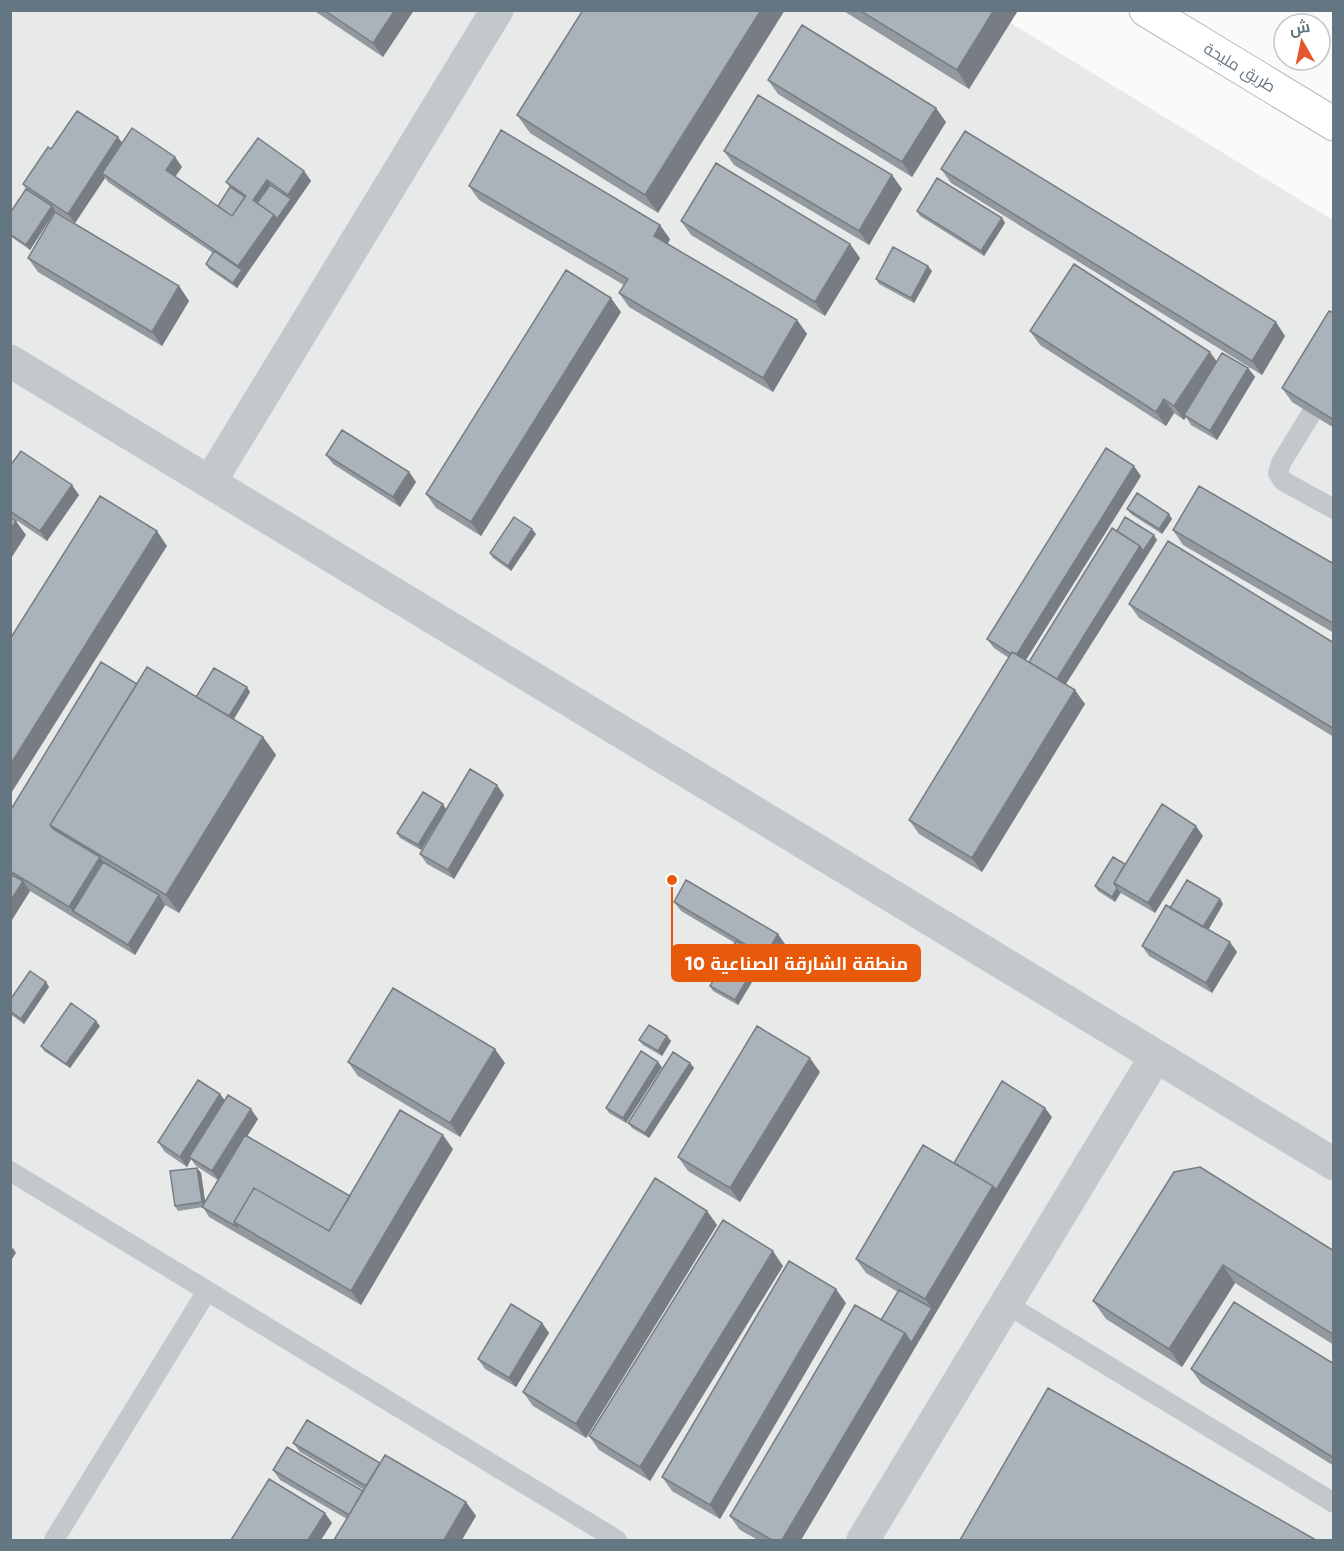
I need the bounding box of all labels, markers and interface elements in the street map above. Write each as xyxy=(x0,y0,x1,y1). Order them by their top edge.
north arrow xyxy=(1272,12,1332,72)
text: ش xyxy=(1288,15,1312,41)
street label: طريق مليحة xyxy=(1199,37,1280,98)
callout: منطقة الشارقة الصناعية 10 xyxy=(672,945,920,981)
text: منطقة الشارقة الصناعية 10 xyxy=(684,951,908,977)

